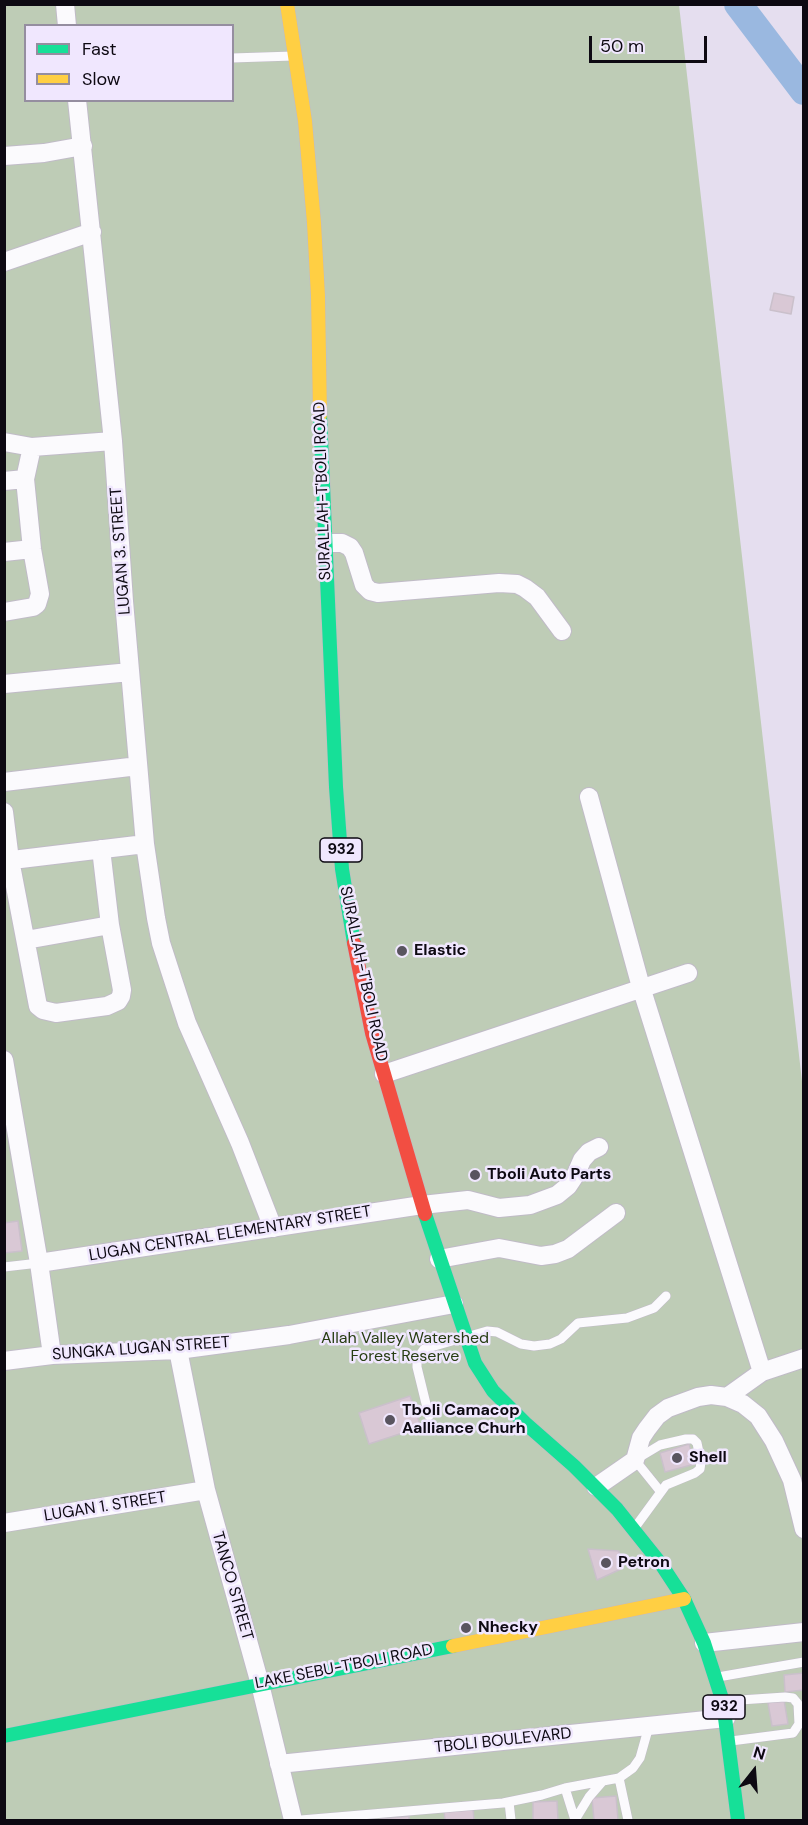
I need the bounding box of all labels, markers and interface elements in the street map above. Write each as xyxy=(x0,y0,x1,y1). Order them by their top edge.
legend xyxy=(24,24,234,102)
scale bar xyxy=(592,24,710,62)
text: 50 m xyxy=(600,34,644,58)
text: Fast xyxy=(82,37,117,61)
text: Slow xyxy=(82,67,121,91)
street label: SURALLAH-T'BOLI ROAD xyxy=(310,401,336,581)
street label: LUGAN 3. STREET xyxy=(107,487,135,615)
road number: 932 xyxy=(320,838,362,862)
street label: SURALLAH-T'BOLI ROAD xyxy=(335,885,391,1063)
place label: Elastic xyxy=(414,941,466,961)
marker: Elastic xyxy=(395,944,409,958)
place label: Tboli Auto Parts xyxy=(487,1165,611,1185)
marker: Tboli Auto Parts xyxy=(468,1168,482,1182)
street label: LUGAN CENTRAL ELEMENTARY STREET xyxy=(88,1202,372,1266)
park label: Allah Valley Watershed Forest Reserve xyxy=(321,1329,489,1367)
street label: SUNGKA LUGAN STREET xyxy=(51,1333,231,1365)
place label: Tboli Camacop Aalliance Churh xyxy=(402,1401,526,1439)
marker: Tboli Camacop Aalliance Churh xyxy=(383,1413,397,1427)
place label: Shell xyxy=(689,1448,727,1468)
marker: Shell xyxy=(670,1451,684,1465)
street label: LUGAN 1. STREET xyxy=(43,1488,167,1526)
street label: TANCO STREET xyxy=(207,1530,257,1642)
place label: Petron xyxy=(618,1553,670,1573)
marker: Petron xyxy=(599,1556,613,1570)
place label: Nhecky xyxy=(478,1618,538,1638)
marker: Nhecky xyxy=(459,1621,473,1635)
street label: LAKE SEBU-T'BOLI ROAD xyxy=(253,1640,435,1694)
road number: 932 xyxy=(703,1695,745,1719)
street label: TBOLI BOULEVARD xyxy=(434,1724,572,1758)
north arrow xyxy=(724,1741,784,1801)
text: N xyxy=(751,1742,768,1765)

